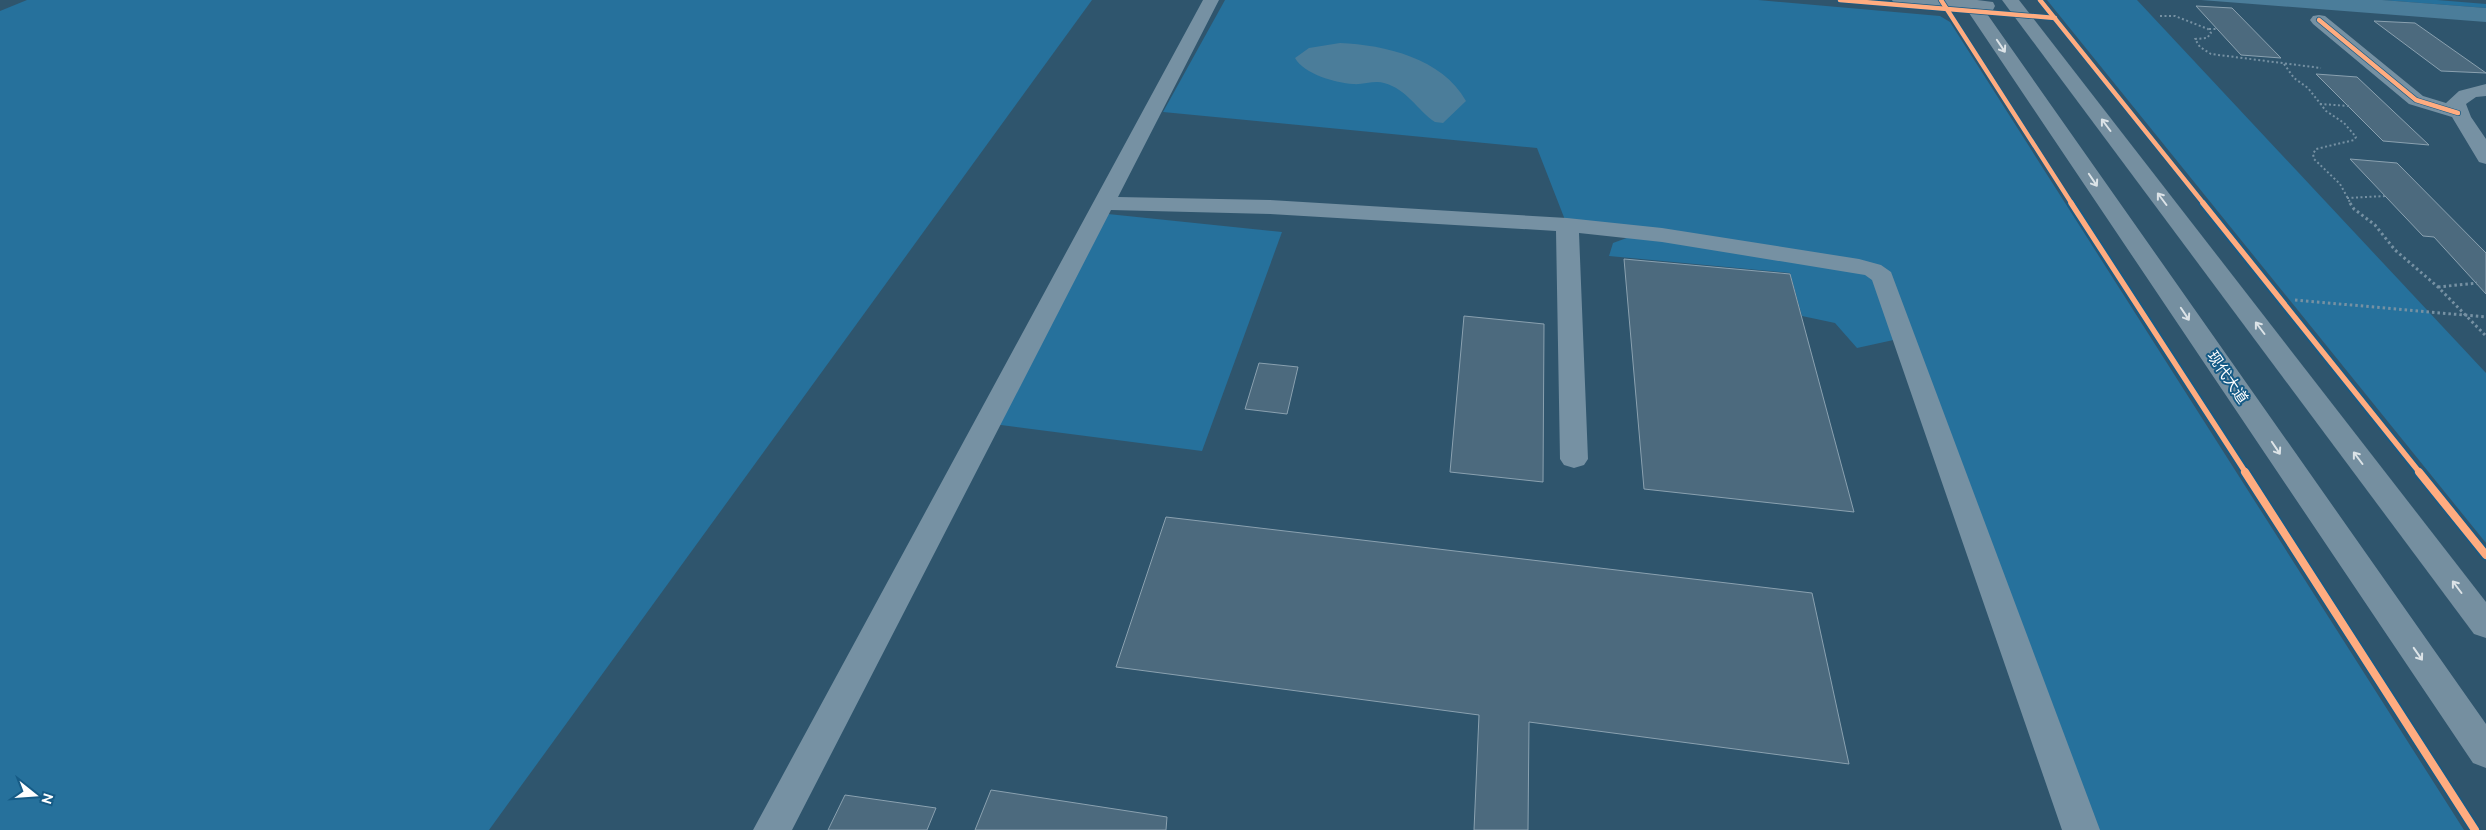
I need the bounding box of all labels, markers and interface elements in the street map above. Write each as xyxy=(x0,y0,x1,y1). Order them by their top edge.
one-way arrow xyxy=(1996,39,2006,53)
one-way arrow xyxy=(2100,119,2111,132)
one-way arrow xyxy=(2088,173,2098,187)
one-way arrow xyxy=(2157,192,2167,206)
one-way arrow xyxy=(2180,307,2190,321)
one-way arrow xyxy=(2255,321,2265,335)
street label: 现代大道 xyxy=(2204,347,2252,407)
one-way arrow xyxy=(2271,441,2281,455)
one-way arrow xyxy=(2353,452,2364,465)
one-way arrow xyxy=(2451,581,2462,594)
one-way arrow xyxy=(2413,647,2423,661)
north arrow xyxy=(10,770,60,820)
text: N xyxy=(38,791,57,806)

